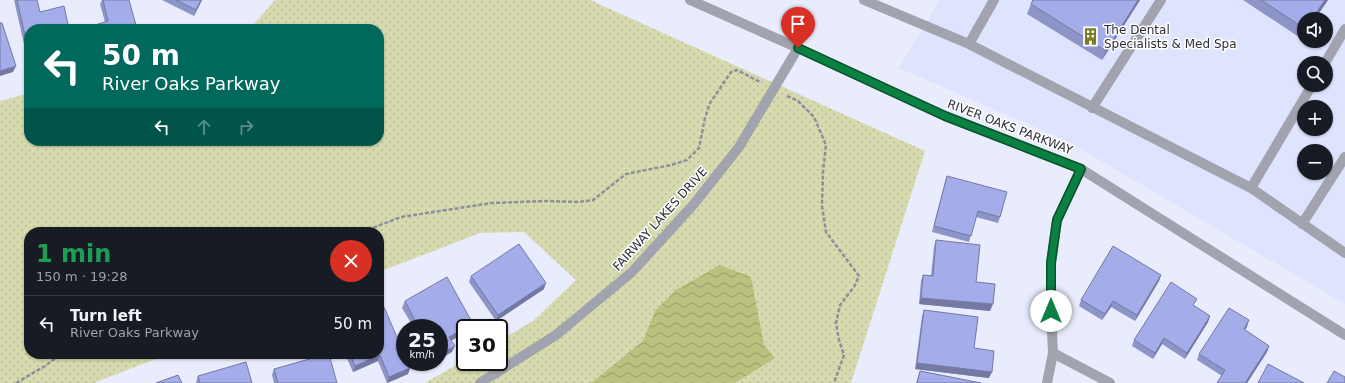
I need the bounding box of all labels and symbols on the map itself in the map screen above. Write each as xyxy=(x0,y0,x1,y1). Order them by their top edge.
pin xyxy=(781,7.0,815,48)
place label: The Dental Specialists & Med Spa xyxy=(1103,23,1237,51)
building icon: The Dental Specialists & Med Spa xyxy=(1081,27,1101,47)
street label: RIVER OAKS PARKWAY xyxy=(945,97,1075,158)
street label: FAIRWAY LAKES DRIVE xyxy=(610,165,710,273)
position arrow xyxy=(1030,290,1072,332)
speed limit sign: 30 xyxy=(456,319,508,371)

